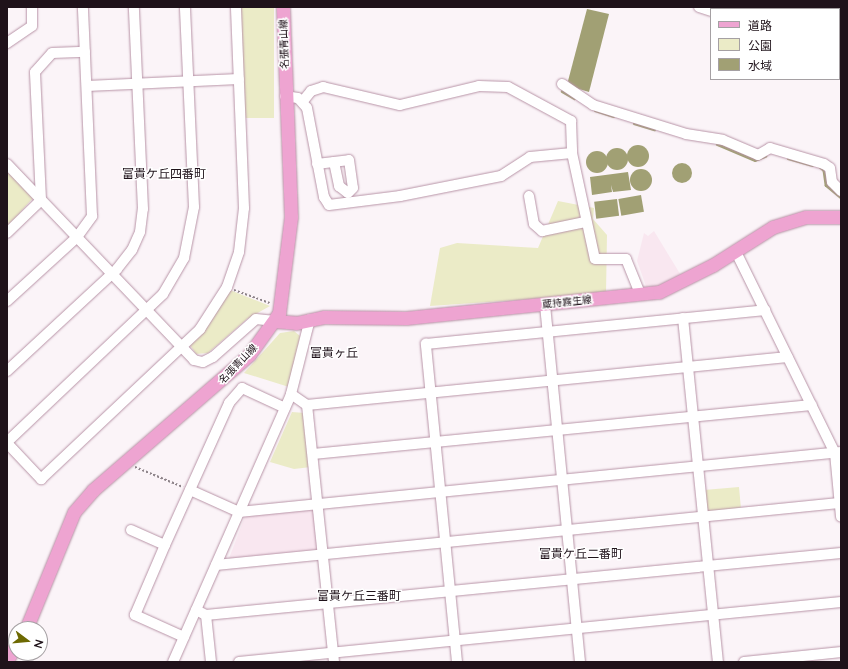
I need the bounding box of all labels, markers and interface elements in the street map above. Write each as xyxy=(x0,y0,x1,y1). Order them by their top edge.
legend xyxy=(710,8,840,80)
text: 道路 xyxy=(748,18,772,33)
street label: 名張青山線 xyxy=(277,19,291,69)
text: 公園 xyxy=(748,38,772,53)
text: 水域 xyxy=(748,58,772,73)
district label: 富貴ケ丘四番町 xyxy=(122,167,206,181)
street label: 蔵持霧生線 xyxy=(542,293,592,311)
street label: 名張青山線 xyxy=(216,342,260,386)
district label: 富貴ヶ丘 xyxy=(310,346,358,360)
district label: 富貴ケ丘二番町 xyxy=(539,547,623,561)
district label: 富貴ケ丘三番町 xyxy=(317,589,401,603)
north arrow xyxy=(8,621,48,661)
text: N xyxy=(32,638,46,650)

